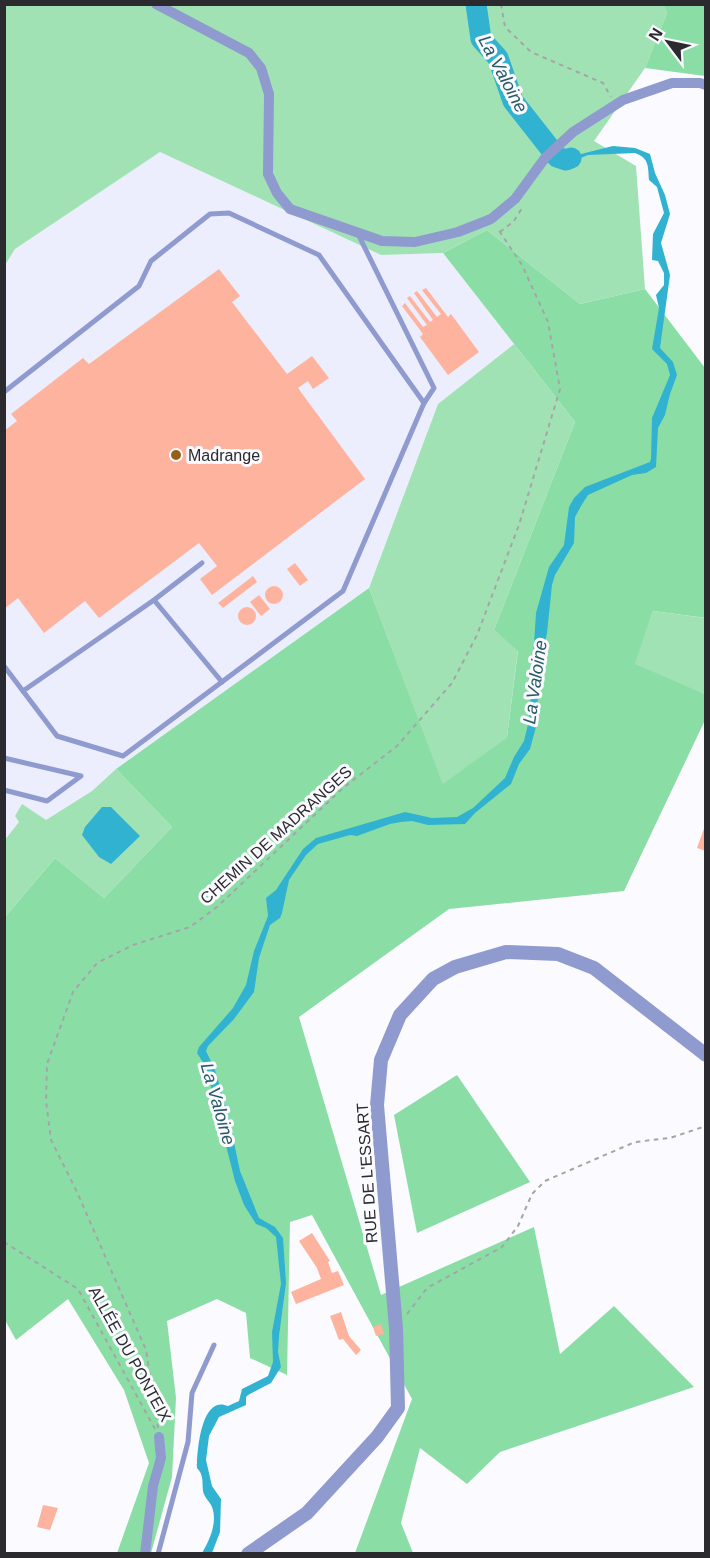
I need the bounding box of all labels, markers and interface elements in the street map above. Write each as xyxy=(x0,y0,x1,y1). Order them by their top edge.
north arrow xyxy=(638,12,698,72)
text: N xyxy=(645,25,666,44)
water label: La Valoine xyxy=(474,32,532,116)
place label: Madrange xyxy=(188,447,260,464)
marker: Madrange xyxy=(169,448,183,462)
water label: La Valoine xyxy=(519,639,551,725)
street label: CHEMIN DE MADRANGES xyxy=(197,763,355,907)
water label: La Valoine xyxy=(197,1061,239,1147)
street label: RUE DE L'ESSART xyxy=(354,1102,380,1244)
street label: ALLÉE DU PONTEIX xyxy=(86,1283,175,1425)

